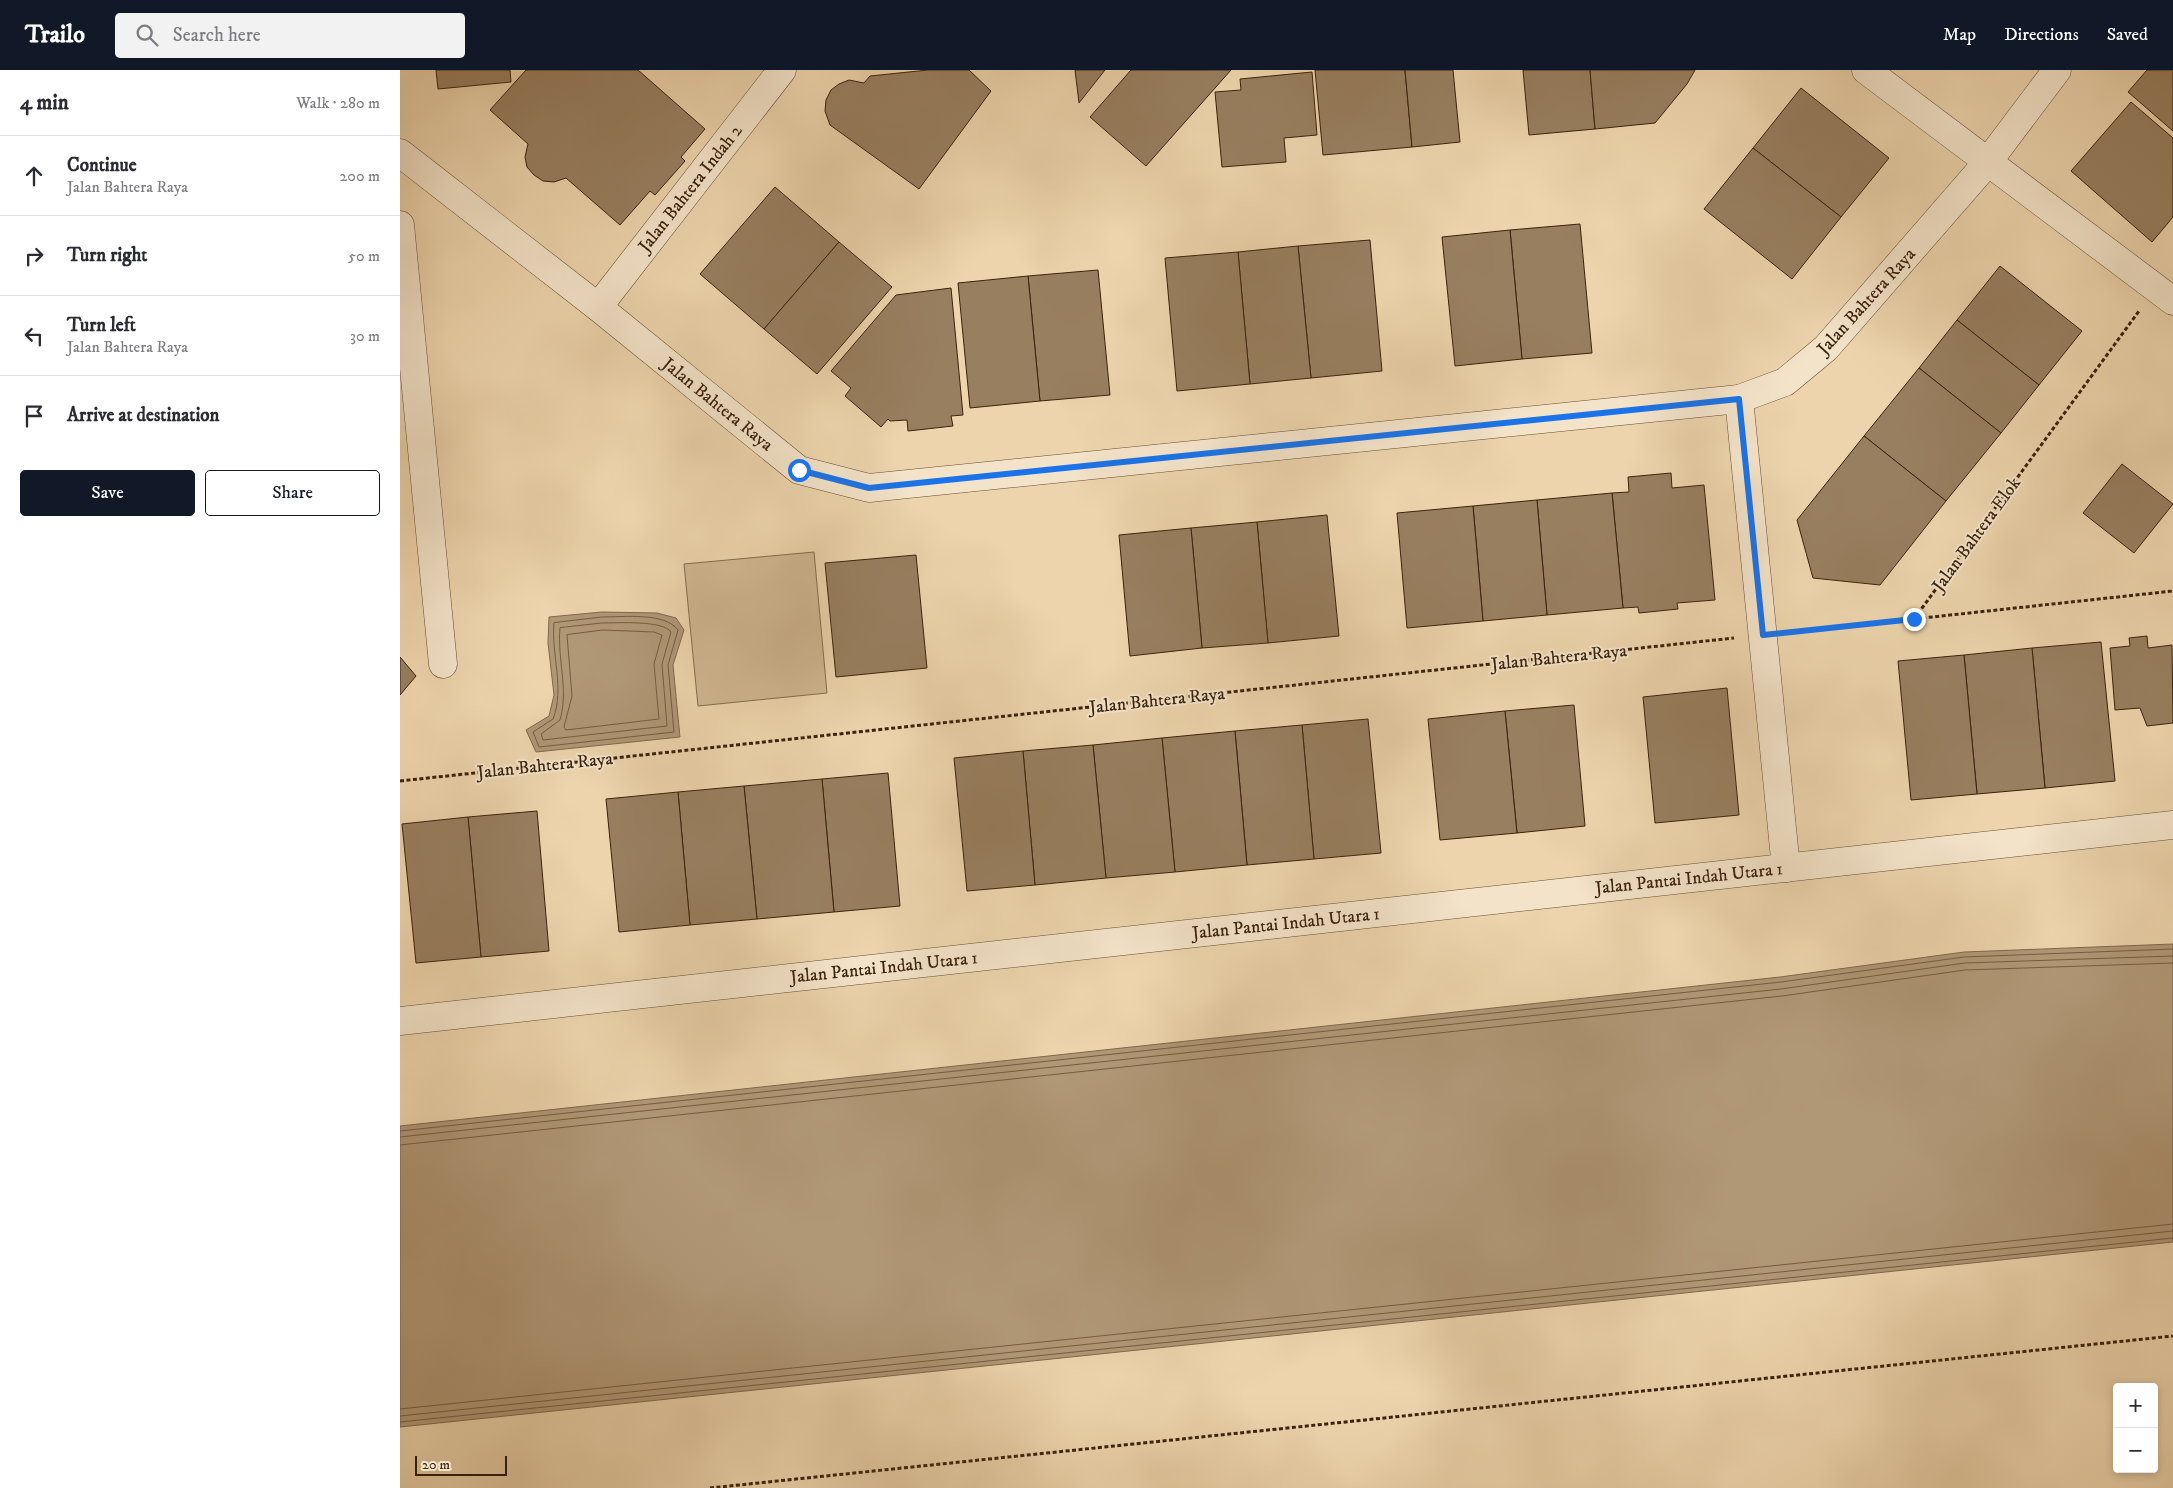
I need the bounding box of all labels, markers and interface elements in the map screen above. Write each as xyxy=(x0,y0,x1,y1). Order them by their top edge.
search box xyxy=(115,13,465,58)
text: Trailo xyxy=(25,20,85,50)
icon: search xyxy=(133,21,161,49)
text: Search here xyxy=(173,24,261,47)
text: Map xyxy=(1943,24,1976,46)
text: Directions xyxy=(2004,24,2079,46)
text: Saved xyxy=(2107,24,2148,46)
text: 4 min xyxy=(20,90,69,116)
text: Walk · 280 m xyxy=(296,93,380,113)
street label: Jalan Bahtera Indah 2 xyxy=(633,120,748,258)
text: Continue xyxy=(67,154,137,177)
icon: ahead xyxy=(20,162,48,190)
text: 200 m xyxy=(339,166,380,186)
text: Jalan Bahtera Raya xyxy=(67,177,188,197)
icon: right xyxy=(20,242,48,270)
street label: Jalan Bahtera Raya xyxy=(1812,243,1921,361)
text: Turn right xyxy=(67,244,147,267)
text: 50 m xyxy=(348,246,380,266)
text: Turn left xyxy=(67,314,136,337)
icon: left xyxy=(20,322,48,350)
text: 30 m xyxy=(350,326,380,346)
text: Jalan Bahtera Raya xyxy=(67,337,188,357)
street label: Jalan Bahtera Raya xyxy=(656,352,778,456)
icon: arrive xyxy=(20,402,48,430)
text: Arrive at destination xyxy=(67,404,219,427)
route start xyxy=(788,459,811,482)
button: Save xyxy=(20,470,195,516)
button: Share xyxy=(205,470,380,516)
street label: Jalan Bahtera Elok xyxy=(1927,473,2026,598)
route end xyxy=(1903,608,1926,631)
street label: Jalan Bahtera Raya xyxy=(1488,640,1628,676)
street label: Jalan Bahtera Raya xyxy=(1086,683,1226,719)
street label: Jalan Bahtera Raya xyxy=(474,748,614,784)
street label: Jalan Pantai Indah Utara 1 xyxy=(1592,858,1784,900)
street label: Jalan Pantai Indah Utara 1 xyxy=(1189,903,1381,945)
street label: Jalan Pantai Indah Utara 1 xyxy=(787,947,979,989)
map controls xyxy=(2113,1383,2158,1473)
button: + xyxy=(2113,1383,2158,1428)
button: − xyxy=(2113,1428,2158,1473)
scale bar xyxy=(415,1453,508,1476)
text: 20 m xyxy=(422,1456,450,1474)

